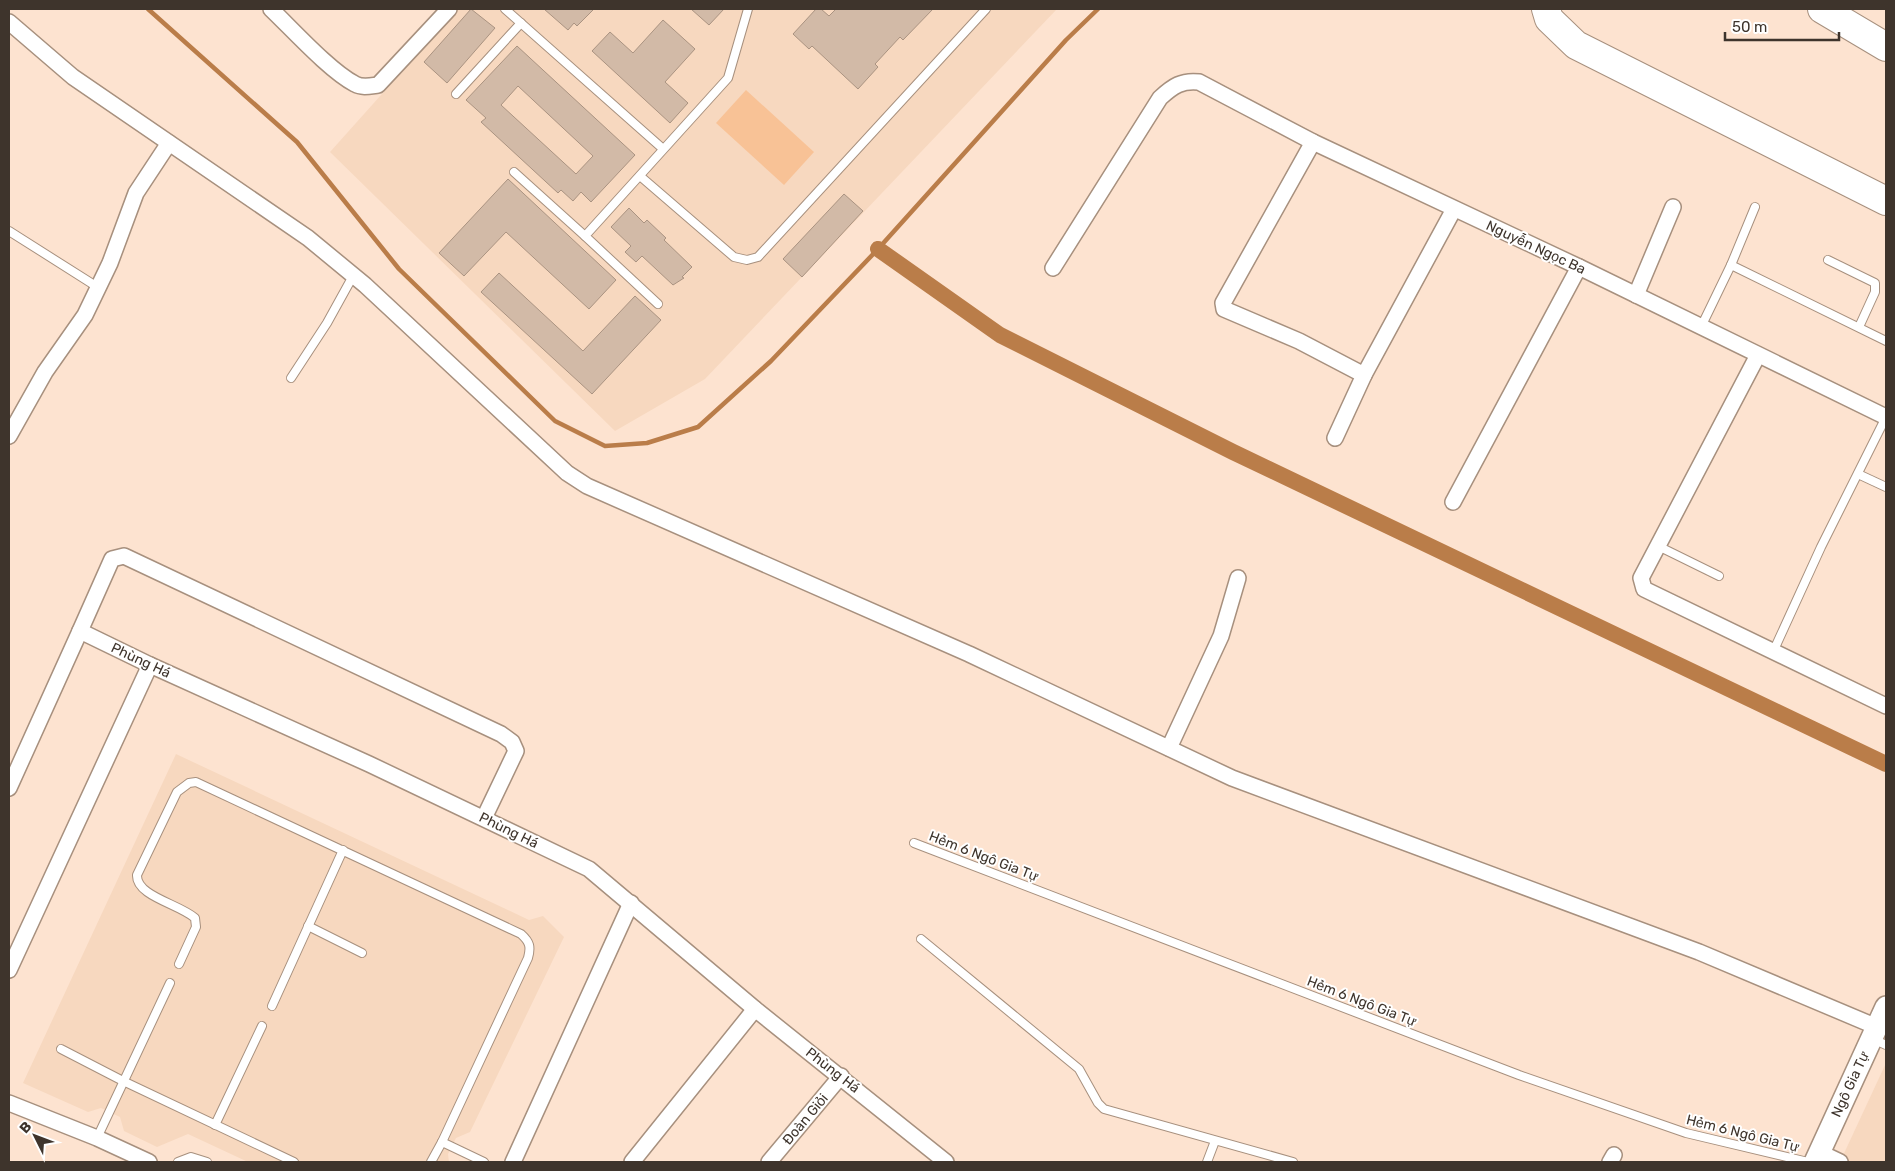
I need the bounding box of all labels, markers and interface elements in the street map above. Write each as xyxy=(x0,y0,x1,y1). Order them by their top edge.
scale bar xyxy=(1725,10,1839,42)
text: 50 m xyxy=(1732,18,1767,36)
street label: Nguyễn Ngọc Ba xyxy=(1483,216,1589,278)
street label: Phùng Há xyxy=(108,639,173,682)
street label: Phùng Há xyxy=(476,809,541,852)
street label: Hẻm 6 Ngô Gia Tự xyxy=(926,828,1041,885)
street label: Hẻm 6 Ngô Gia Tự xyxy=(1304,973,1419,1030)
street label: Phùng Há xyxy=(802,1044,863,1097)
street label: Ngô Gia Tự xyxy=(1828,1049,1873,1120)
street label: Đoàn Giỏi xyxy=(779,1090,832,1148)
north arrow xyxy=(10,1111,60,1161)
street label: Hẻm 6 Ngô Gia Tự xyxy=(1684,1111,1801,1156)
text: B xyxy=(16,1118,35,1137)

